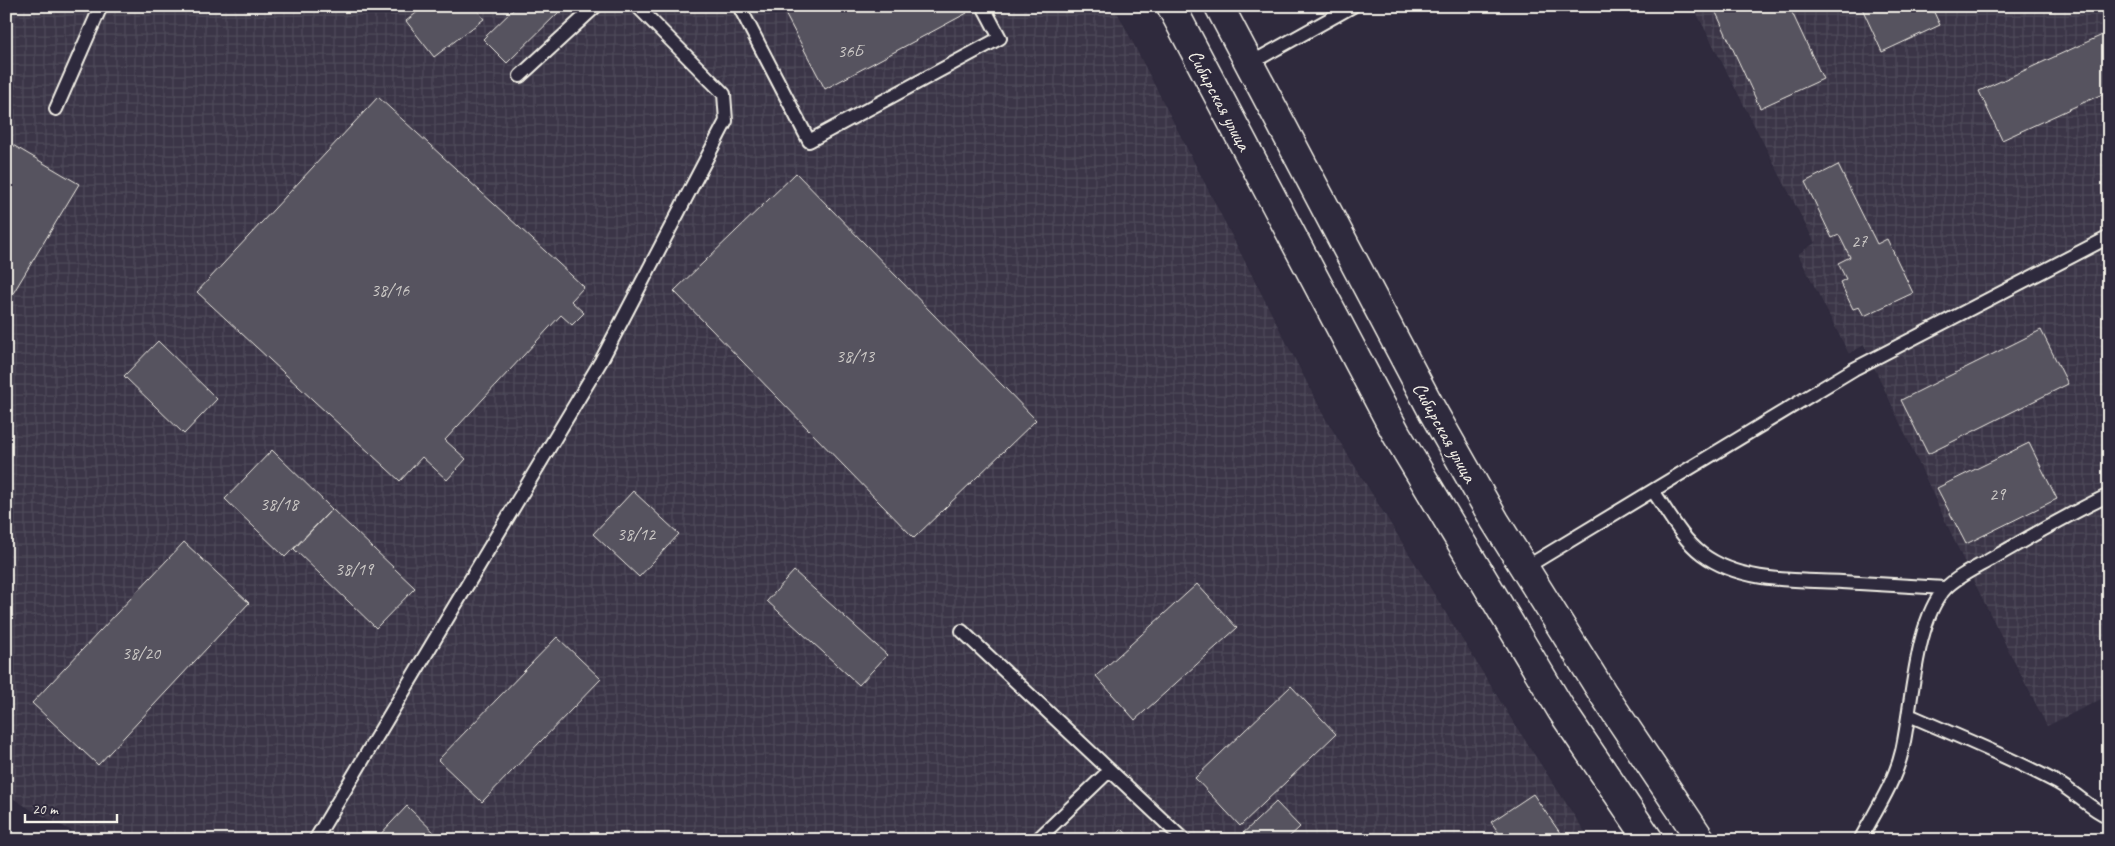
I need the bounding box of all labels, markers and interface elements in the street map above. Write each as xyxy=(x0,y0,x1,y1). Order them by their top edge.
house number: 36Б xyxy=(837,40,866,62)
street label: Сибирская улица xyxy=(1183,45,1257,156)
house number: 27 xyxy=(1851,230,1868,252)
house number: 38/16 xyxy=(371,279,410,301)
house number: 38/13 xyxy=(836,345,876,367)
street label: Сибирская улица xyxy=(1407,378,1483,488)
house number: 29 xyxy=(1989,483,2007,505)
house number: 38/18 xyxy=(260,493,300,515)
house number: 38/12 xyxy=(617,523,657,545)
house number: 38/19 xyxy=(335,558,375,580)
house number: 38/20 xyxy=(122,642,162,664)
scale bar xyxy=(25,791,118,823)
text: 20 m xyxy=(32,800,59,819)

